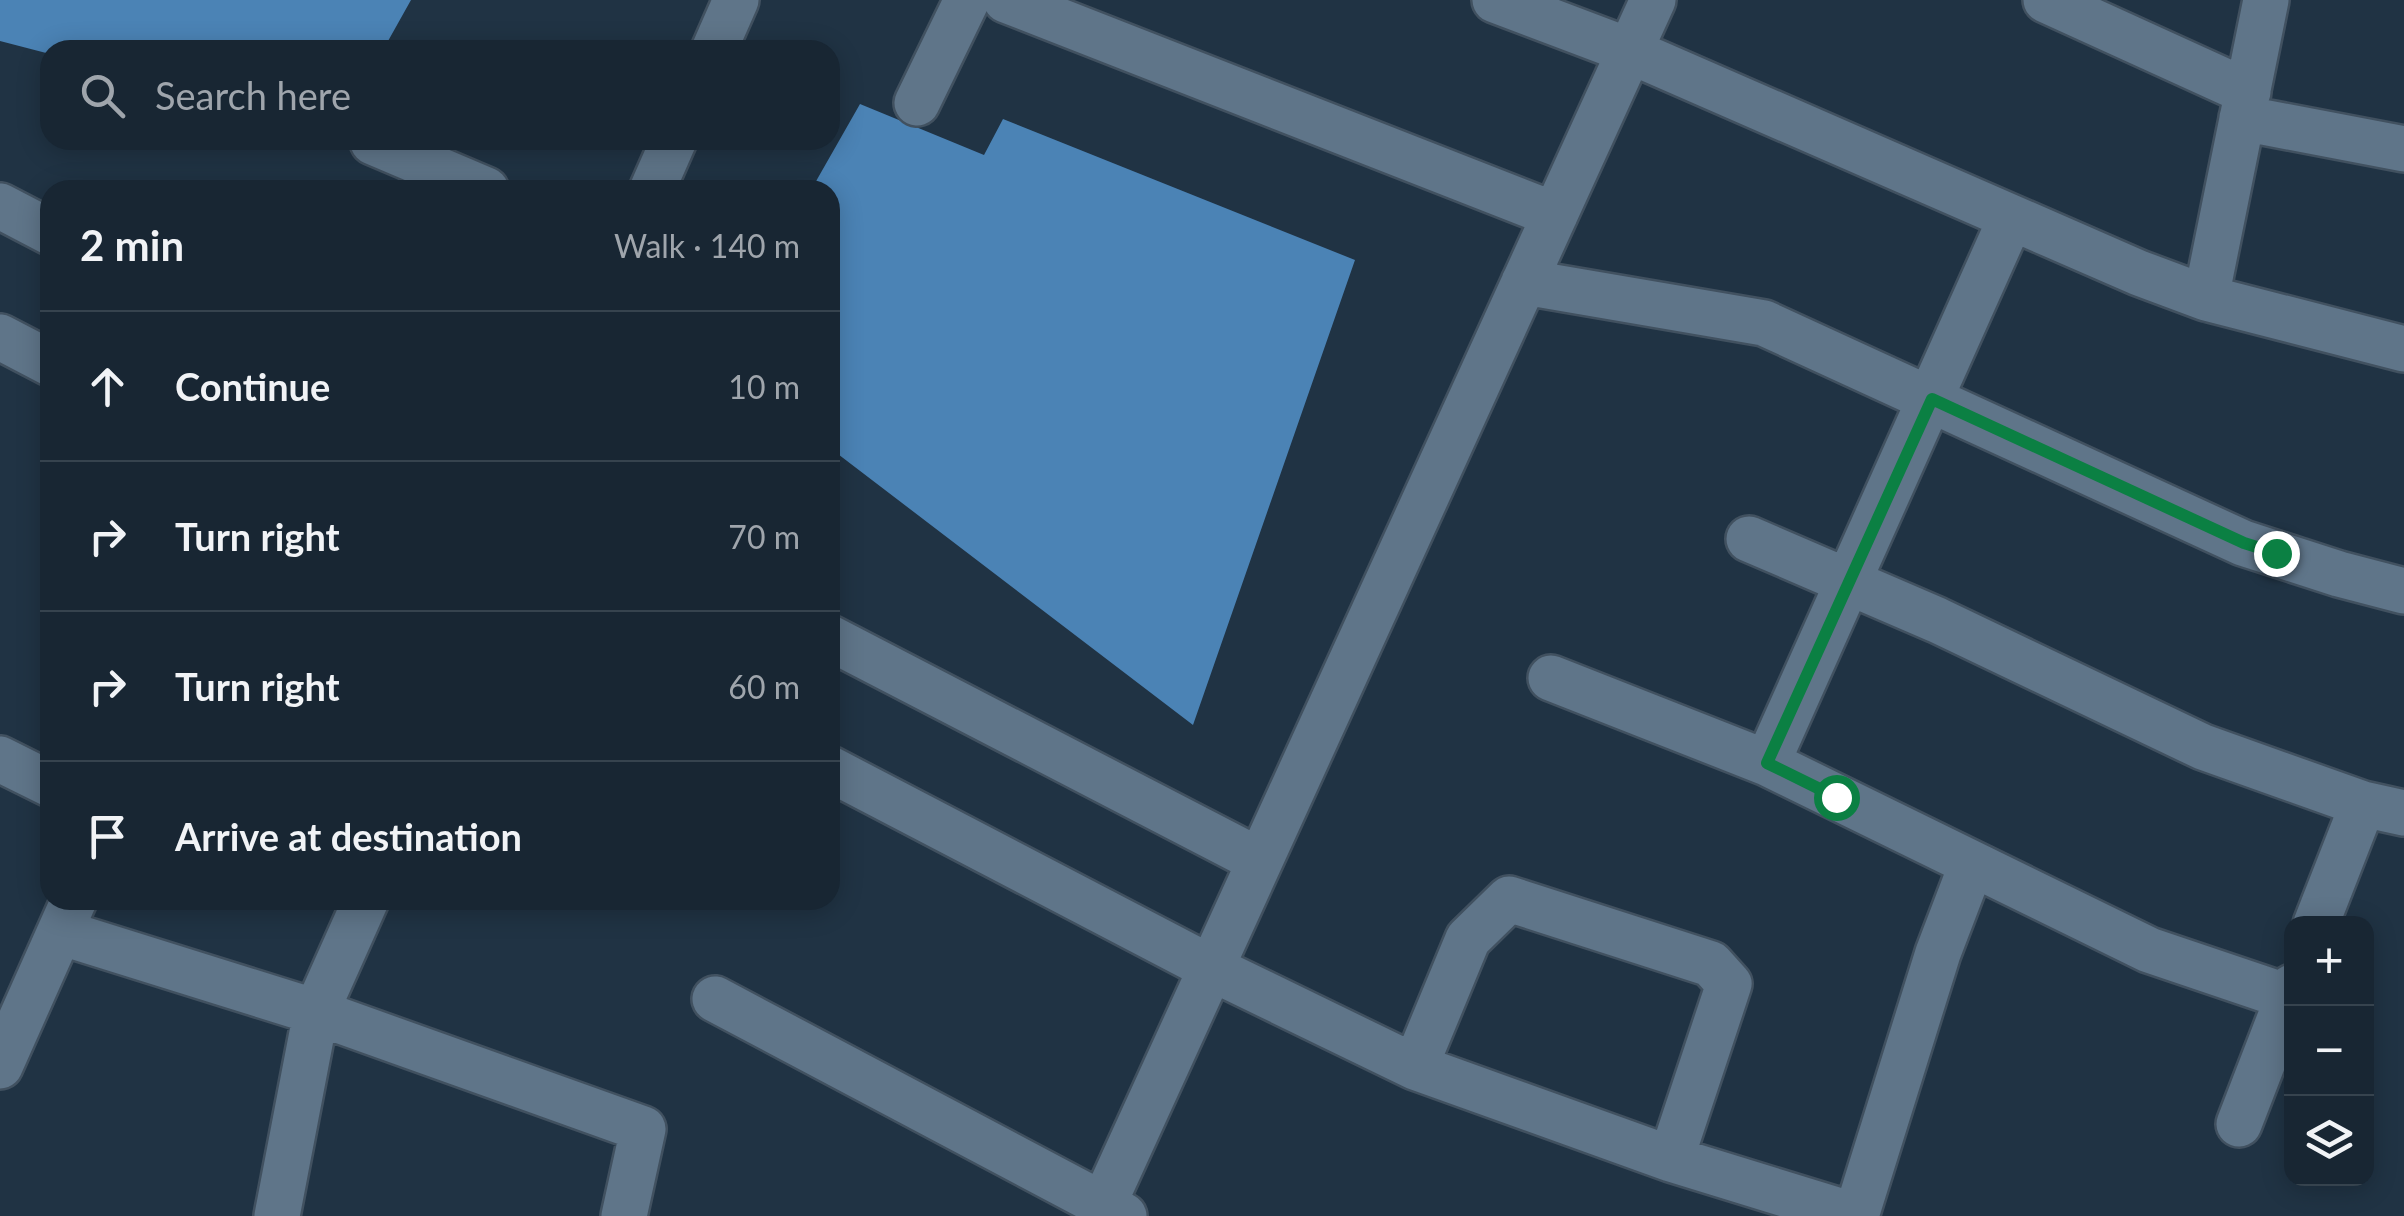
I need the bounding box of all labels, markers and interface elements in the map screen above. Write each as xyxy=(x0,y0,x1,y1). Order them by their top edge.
search box xyxy=(40,40,840,150)
icon: search xyxy=(75,68,130,123)
text: Search here xyxy=(155,72,351,118)
text: 2 min xyxy=(80,220,184,270)
text: Walk · 140 m xyxy=(614,226,800,265)
icon: ahead xyxy=(80,359,135,414)
text: Continue xyxy=(175,363,330,409)
text: 10 m xyxy=(728,367,800,406)
icon: right xyxy=(80,509,135,564)
text: Turn right xyxy=(175,513,340,559)
text: 70 m xyxy=(728,517,800,556)
route end xyxy=(2254,531,2300,577)
icon: right xyxy=(80,659,135,714)
text: Turn right xyxy=(175,663,340,709)
text: 60 m xyxy=(728,667,800,706)
route start xyxy=(1814,775,1860,821)
icon: arrive xyxy=(80,809,135,864)
text: Arrive at destination xyxy=(175,813,522,859)
map controls xyxy=(2284,916,2374,1186)
button: + xyxy=(2284,916,2374,1006)
button: − xyxy=(2284,1006,2374,1096)
button: layers xyxy=(2284,1096,2374,1186)

